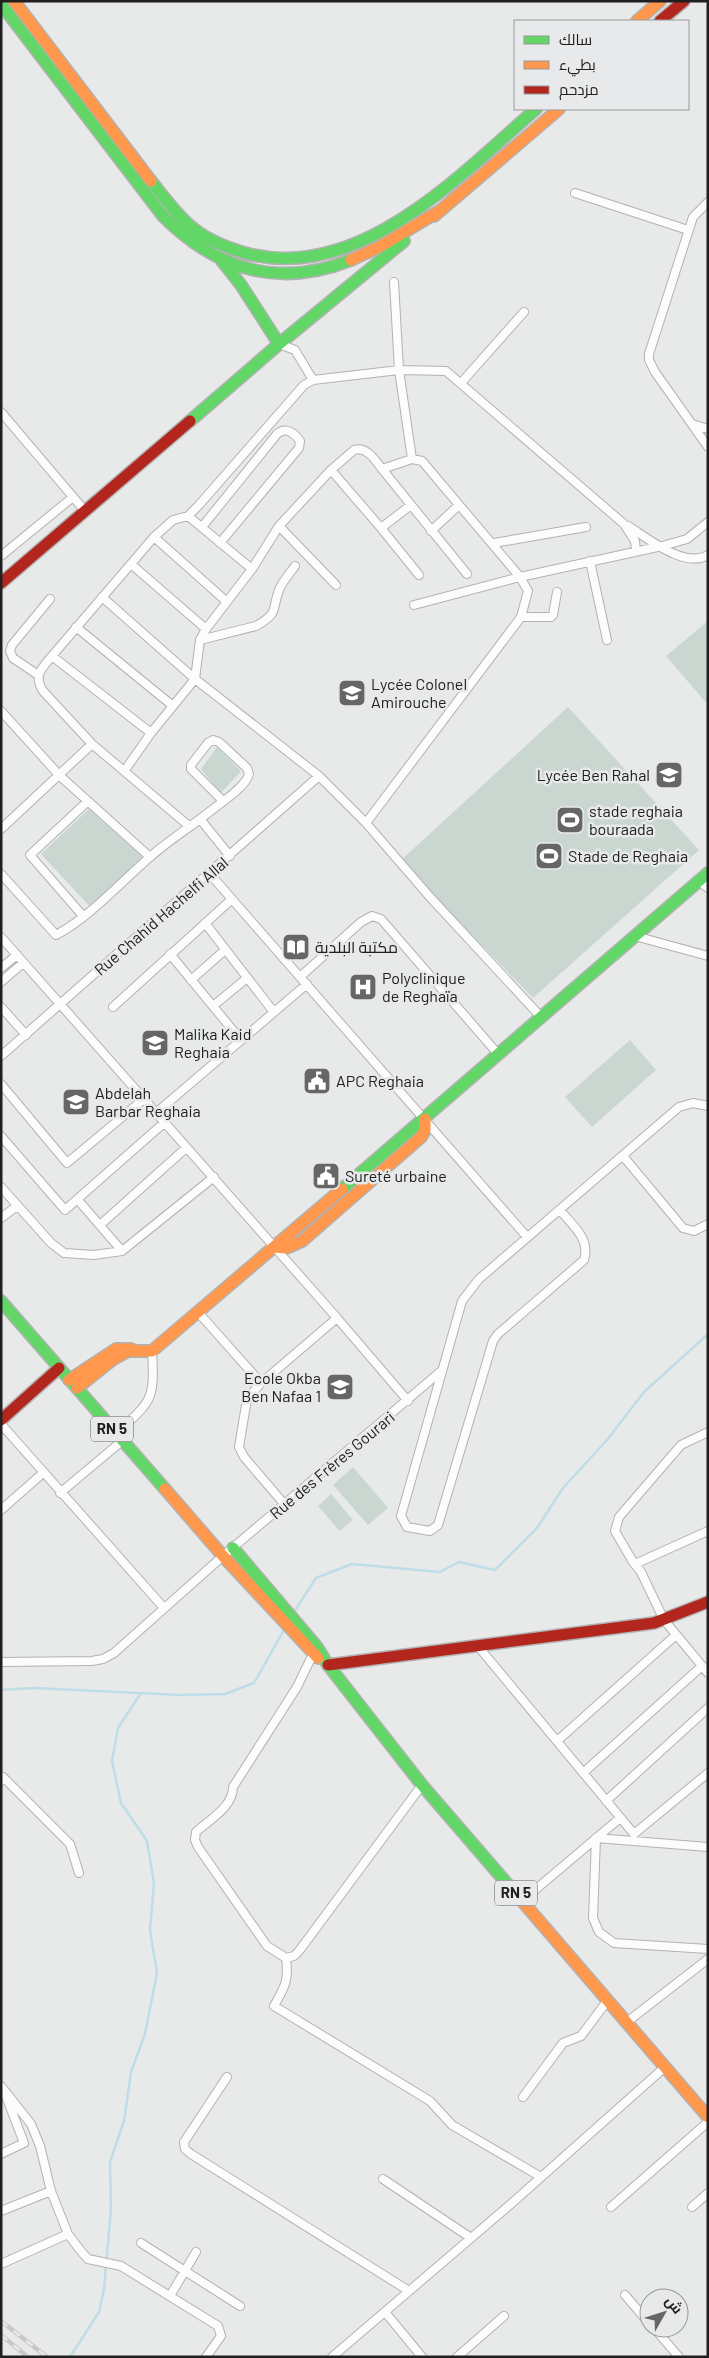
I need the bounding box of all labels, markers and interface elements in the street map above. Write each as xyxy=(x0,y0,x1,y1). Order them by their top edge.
legend xyxy=(514,20,689,110)
text: سالك xyxy=(559,30,592,48)
text: بطيء xyxy=(559,55,596,77)
text: مزدحم xyxy=(559,80,599,100)
place label: Lycée Colonel Amirouche xyxy=(371,674,467,711)
school or university icon: Lycée Colonel Amirouche xyxy=(337,678,367,708)
school or university icon: Lycée Ben Rahal xyxy=(654,760,684,790)
place label: Lycée Ben Rahal xyxy=(537,765,650,784)
place label: stade reghaia bouraada xyxy=(589,801,683,838)
sports icon: stade reghaia bouraada xyxy=(555,805,585,835)
sports icon: Stade de Reghaia xyxy=(534,841,564,871)
place label: Stade de Reghaia xyxy=(568,846,688,865)
street label: Rue Chahid Hachelfi Allal xyxy=(90,852,231,979)
library icon: مكتبة البلدية xyxy=(281,932,311,962)
place label: مكتبة البلدية xyxy=(315,937,398,957)
place label: Polyclinique de Reghaïa xyxy=(382,968,465,1005)
hospital icon: Polyclinique de Reghaïa xyxy=(348,972,378,1002)
place label: Malika Kaid Reghaia xyxy=(174,1024,251,1061)
school or university icon: Malika Kaid Reghaia xyxy=(140,1028,170,1058)
public building icon: APC Reghaia xyxy=(302,1066,332,1096)
place label: APC Reghaia xyxy=(336,1071,424,1090)
place label: Abdelah Barbar Reghaia xyxy=(95,1083,201,1120)
school or university icon: Abdelah Barbar Reghaia xyxy=(61,1087,91,1117)
public building icon: Sureté urbaine xyxy=(311,1161,341,1191)
place label: Sureté urbaine xyxy=(345,1166,447,1185)
place label: Ecole Okba Ben Nafaa 1 xyxy=(241,1368,321,1405)
school or university icon: Ecole Okba Ben Nafaa 1 xyxy=(325,1372,355,1402)
street label: Rue des Frères Gourari xyxy=(265,1407,398,1522)
road number: RN 5 xyxy=(91,1416,133,1442)
road number: RN 5 xyxy=(495,1880,537,1906)
north arrow xyxy=(639,2288,689,2338)
text: ش xyxy=(661,2292,687,2317)

